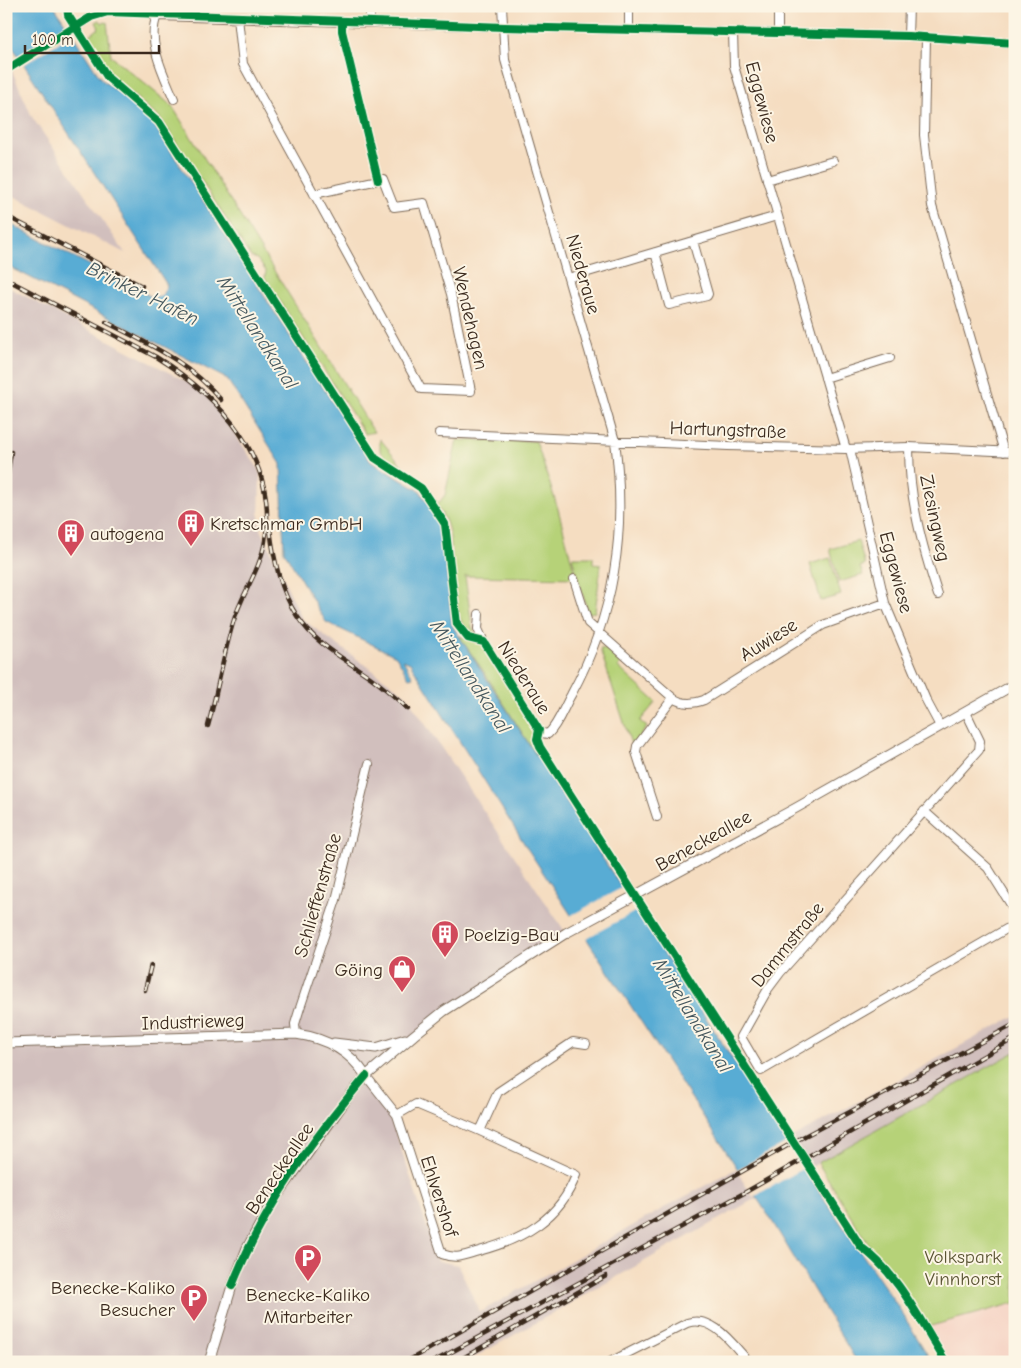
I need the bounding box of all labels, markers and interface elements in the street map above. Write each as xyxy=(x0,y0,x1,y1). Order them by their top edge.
scale bar xyxy=(25,22,159,54)
text: 100 m xyxy=(32,31,74,49)
street label: Eggewiese xyxy=(741,59,783,146)
street label: Niederaue xyxy=(561,232,605,317)
water label: Brinker Hafen xyxy=(83,257,202,330)
street label: Wendehagen xyxy=(448,265,493,372)
water label: Mittellandkanal xyxy=(212,271,303,394)
street label: Hartungstraße xyxy=(669,417,787,443)
street label: Ziesingweg xyxy=(915,473,955,564)
building icon: Kretschmar GmbH xyxy=(176,508,206,547)
place label: Kretschmar GmbH xyxy=(210,513,363,535)
building icon: autogena xyxy=(56,518,86,557)
place label: autogena xyxy=(90,523,164,545)
street label: Eggewiese xyxy=(875,529,917,616)
street label: Auwiese xyxy=(736,614,801,666)
water label: Mittellandkanal xyxy=(425,615,516,738)
street label: Niederaue xyxy=(493,637,555,718)
street label: Beneckeallee xyxy=(652,806,755,876)
street label: Schlieffenstraße xyxy=(290,831,346,960)
street label: Dammstraße xyxy=(747,898,829,992)
building icon: Poelzig-Bau xyxy=(430,919,460,958)
place label: Poelzig-Bau xyxy=(464,924,559,946)
water label: Mittellandkanal xyxy=(648,953,737,1077)
shop icon: Göing xyxy=(387,954,417,993)
place label: Göing xyxy=(334,959,383,981)
street label: Industrieweg xyxy=(141,1009,245,1035)
street label: Beneckeallee xyxy=(241,1118,319,1219)
street label: Ehlvershof xyxy=(416,1153,463,1241)
parking icon: Benecke-Kaliko Mitarbeiter xyxy=(293,1243,323,1282)
park label: Volkspark Vinnhorst xyxy=(925,1246,1002,1290)
place label: Benecke-Kaliko Besucher xyxy=(51,1277,175,1321)
parking icon: Benecke-Kaliko Besucher xyxy=(179,1283,209,1322)
place label: Benecke-Kaliko Mitarbeiter xyxy=(246,1284,370,1328)

